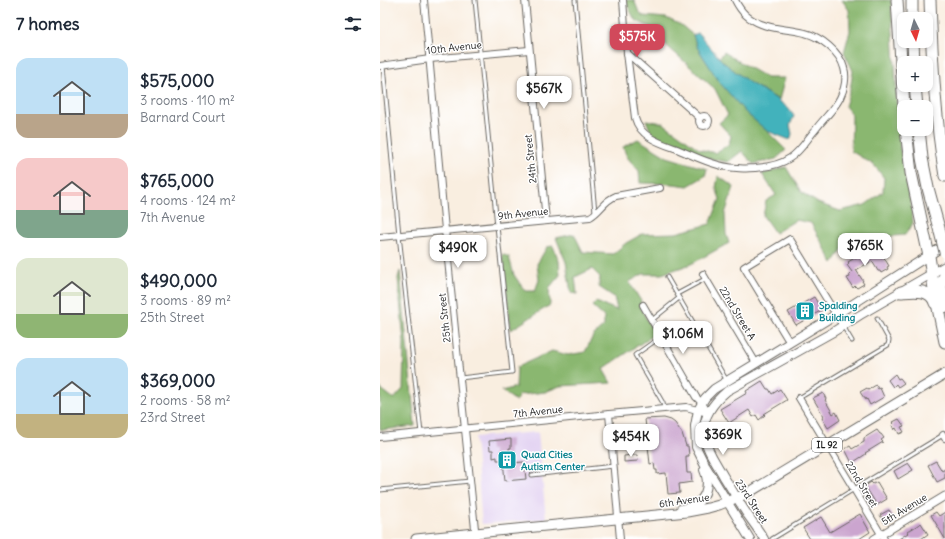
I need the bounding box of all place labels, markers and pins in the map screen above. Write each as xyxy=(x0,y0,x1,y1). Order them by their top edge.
pin: $575K xyxy=(609,24,665,58)
pin: $567K xyxy=(516,76,572,110)
pin: $765K xyxy=(837,233,893,267)
pin: $490K xyxy=(430,235,486,269)
place label: Spalding Building xyxy=(819,299,858,324)
building icon: Spalding Building xyxy=(794,300,816,322)
pin: $1.06M xyxy=(650,321,716,355)
pin: $369K xyxy=(695,422,751,456)
pin: $454K xyxy=(603,424,659,458)
place label: Quad Cities Autism Center xyxy=(521,448,586,473)
building icon: Quad Cities Autism Center xyxy=(496,449,518,471)

